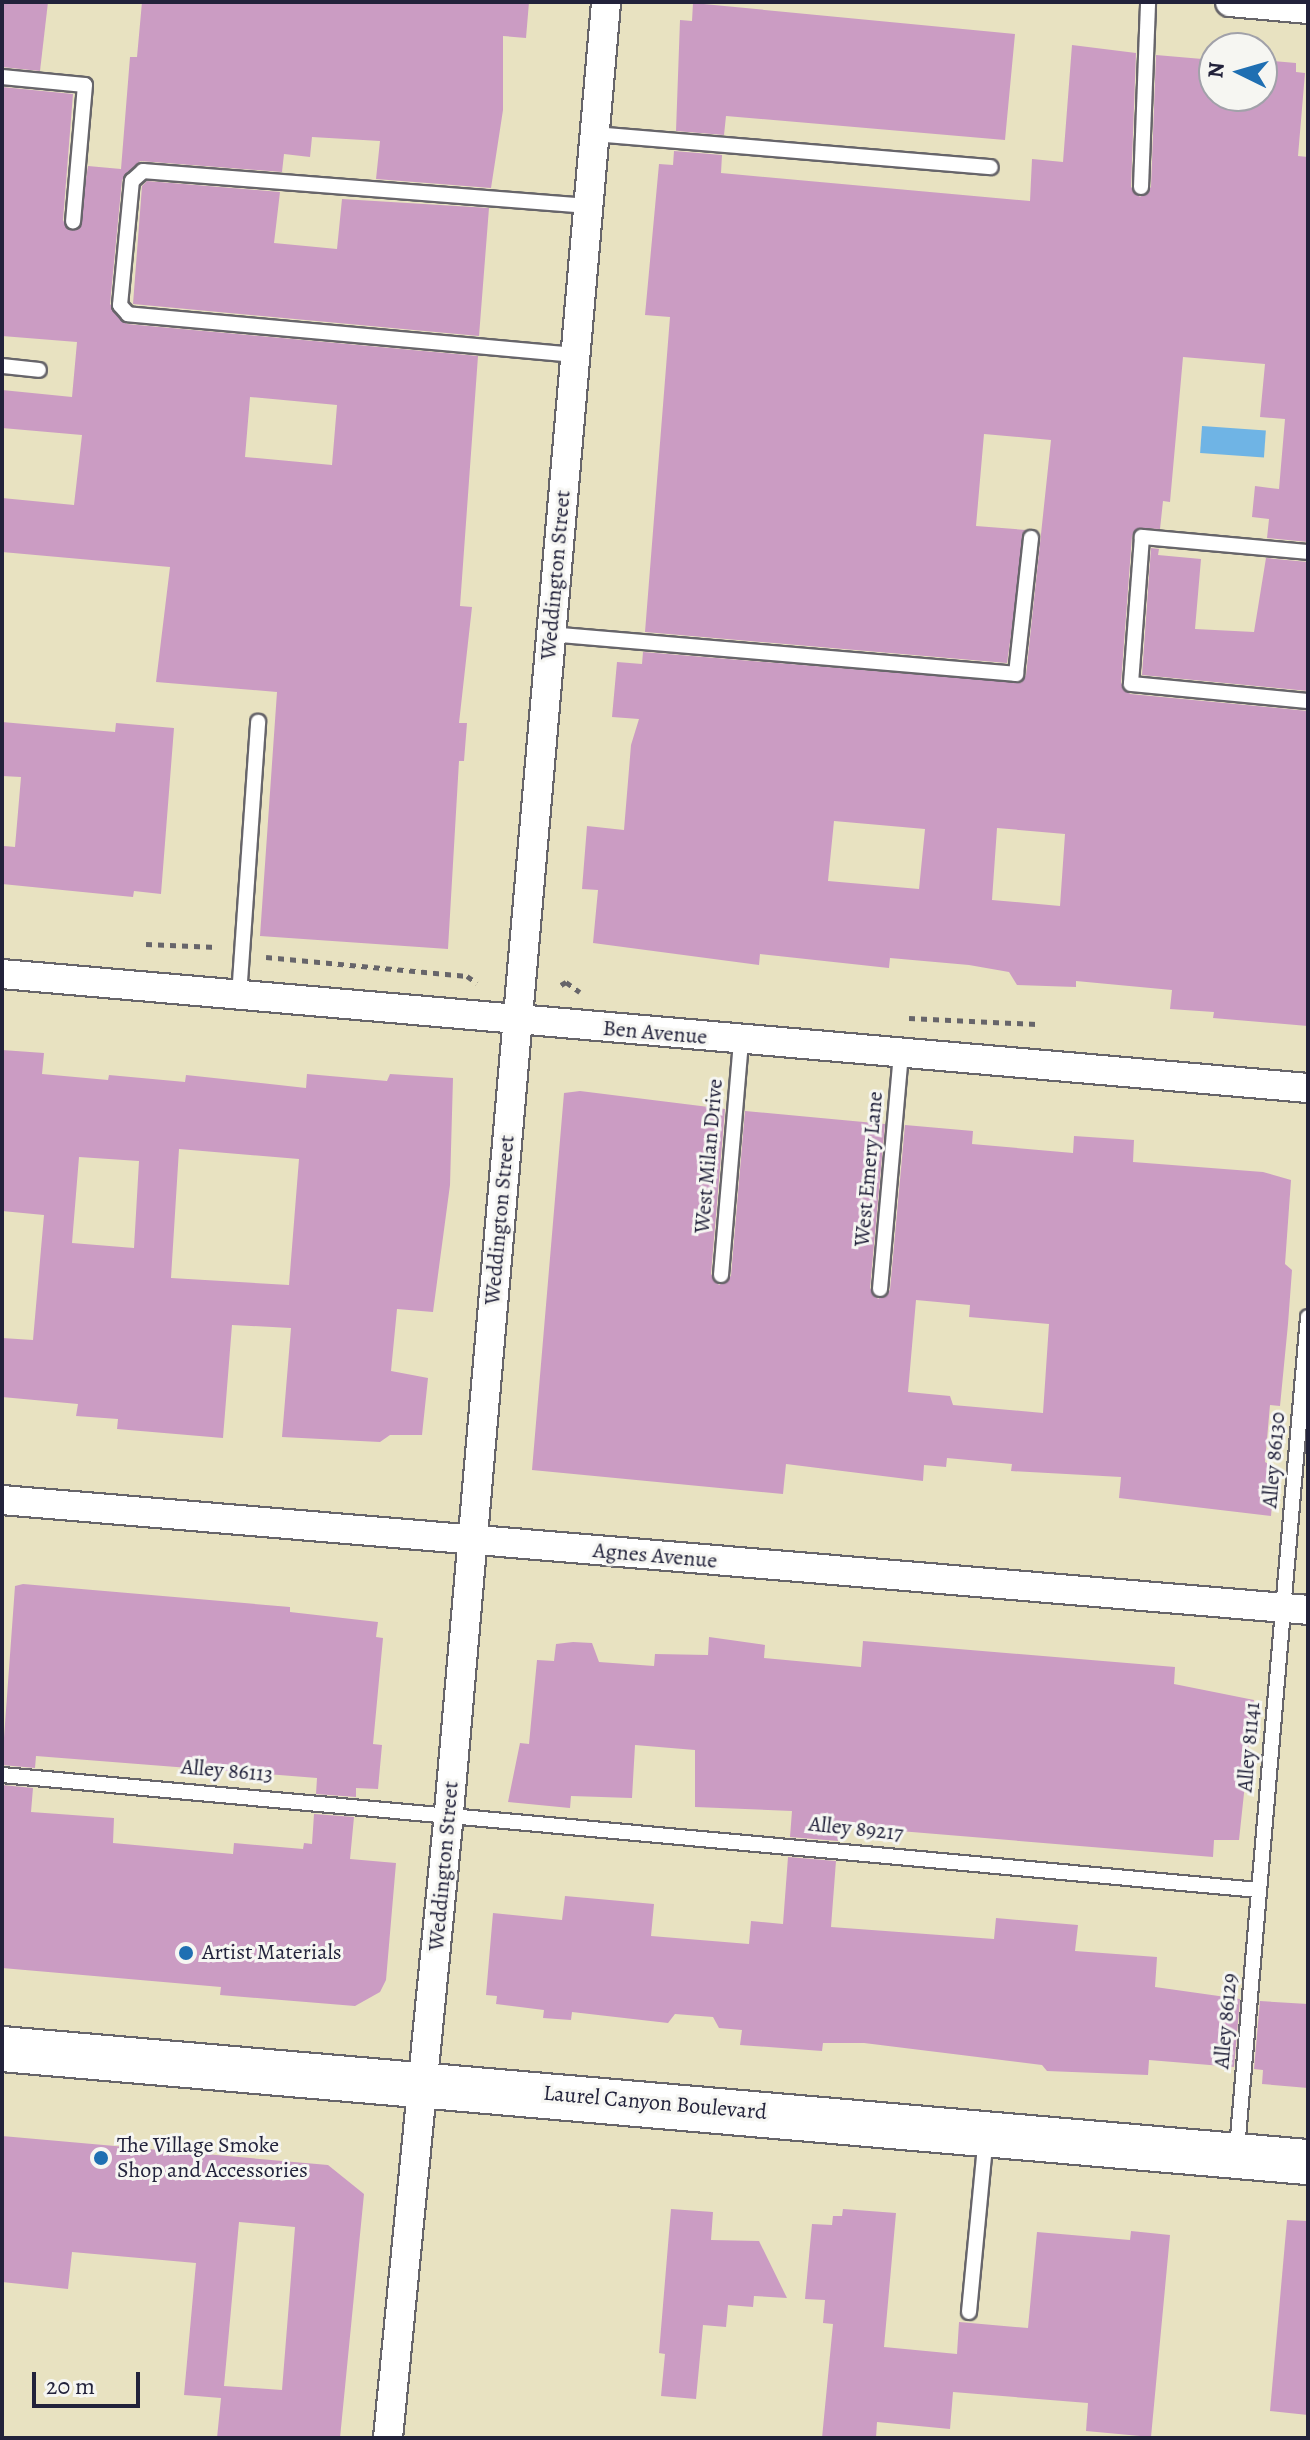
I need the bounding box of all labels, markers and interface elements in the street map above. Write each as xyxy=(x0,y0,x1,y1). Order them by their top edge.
north arrow xyxy=(1198,32,1278,112)
text: N xyxy=(1200,61,1232,79)
street label: Weddington Street xyxy=(535,489,577,661)
street label: Ben Avenue xyxy=(602,1015,708,1051)
street label: West Milan Drive xyxy=(689,1078,729,1234)
street label: West Emery Lane xyxy=(849,1090,889,1248)
street label: Weddington Street xyxy=(479,1134,521,1306)
street label: Alley 86130 xyxy=(1257,1411,1291,1509)
street label: Agnes Avenue xyxy=(592,1537,718,1575)
street label: Alley 81141 xyxy=(1232,1701,1266,1793)
street label: Alley 86113 xyxy=(180,1754,274,1788)
street label: Weddington Street xyxy=(423,1780,465,1952)
street label: Alley 89217 xyxy=(807,1811,905,1847)
place label: Artist Materials xyxy=(202,1940,342,1966)
marker: Artist Materials xyxy=(177,1944,195,1962)
street label: Alley 86129 xyxy=(1209,1972,1243,2070)
street label: Laurel Canyon Boulevard xyxy=(542,2080,768,2126)
place label: The Village Smoke Shop and Accessories xyxy=(117,2132,308,2184)
marker: The Village Smoke Shop and Accessories xyxy=(92,2149,110,2167)
scale bar xyxy=(36,2356,144,2406)
text: 20 m xyxy=(46,2370,95,2402)

